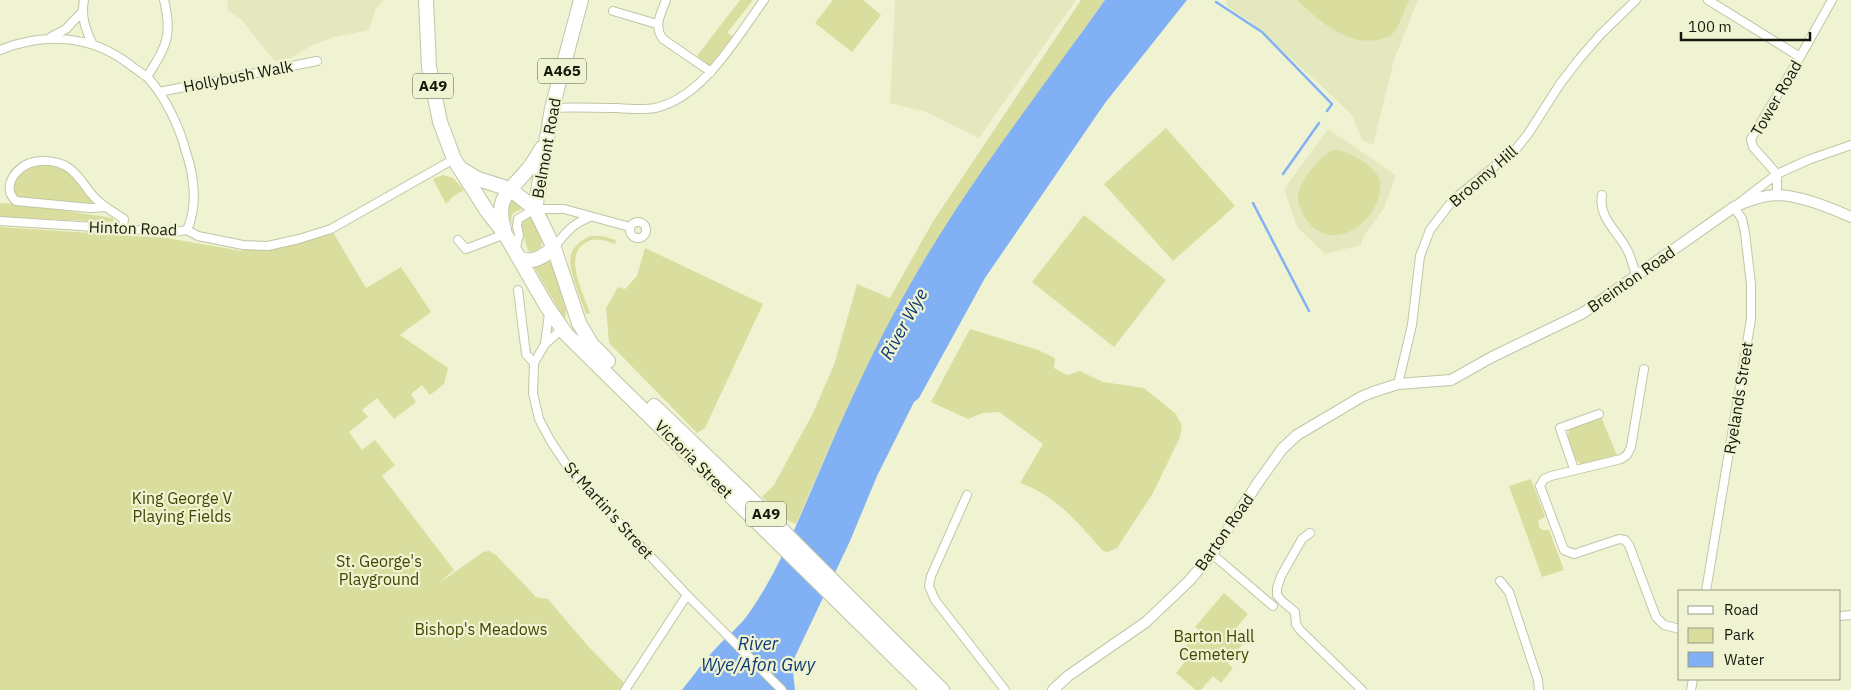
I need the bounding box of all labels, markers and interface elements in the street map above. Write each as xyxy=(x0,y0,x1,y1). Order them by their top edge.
scale bar xyxy=(1681,10,1810,42)
text: 100 m xyxy=(1688,17,1732,36)
street label: Hollybush Walk xyxy=(182,55,295,96)
street label: Tower Road xyxy=(1746,56,1806,140)
road number: A465 xyxy=(538,58,586,84)
road number: A49 xyxy=(413,74,453,98)
street label: Belmont Road xyxy=(527,96,565,200)
street label: Broomy Hill xyxy=(1445,141,1521,211)
street label: Hinton Road xyxy=(88,216,178,240)
street label: Breinton Road xyxy=(1583,241,1679,317)
water label: River Wye xyxy=(875,284,933,363)
street label: Ryelands Street xyxy=(1719,340,1757,456)
street label: Victoria Street xyxy=(651,416,737,502)
street label: St Martin's Street xyxy=(560,457,658,563)
park label: King George V Playing Fields xyxy=(132,488,232,526)
street label: Barton Road xyxy=(1190,490,1258,574)
road number: A49 xyxy=(746,502,786,526)
park label: St. George's Playground xyxy=(336,551,422,589)
legend xyxy=(1678,590,1841,680)
text: Road xyxy=(1724,600,1759,619)
park label: Bishop's Meadows xyxy=(414,619,548,639)
text: Park xyxy=(1724,625,1754,644)
park label: Barton Hall Cemetery xyxy=(1174,626,1254,664)
water label: River Wye/Afon Gwy xyxy=(701,632,816,676)
text: Water xyxy=(1724,650,1765,669)

